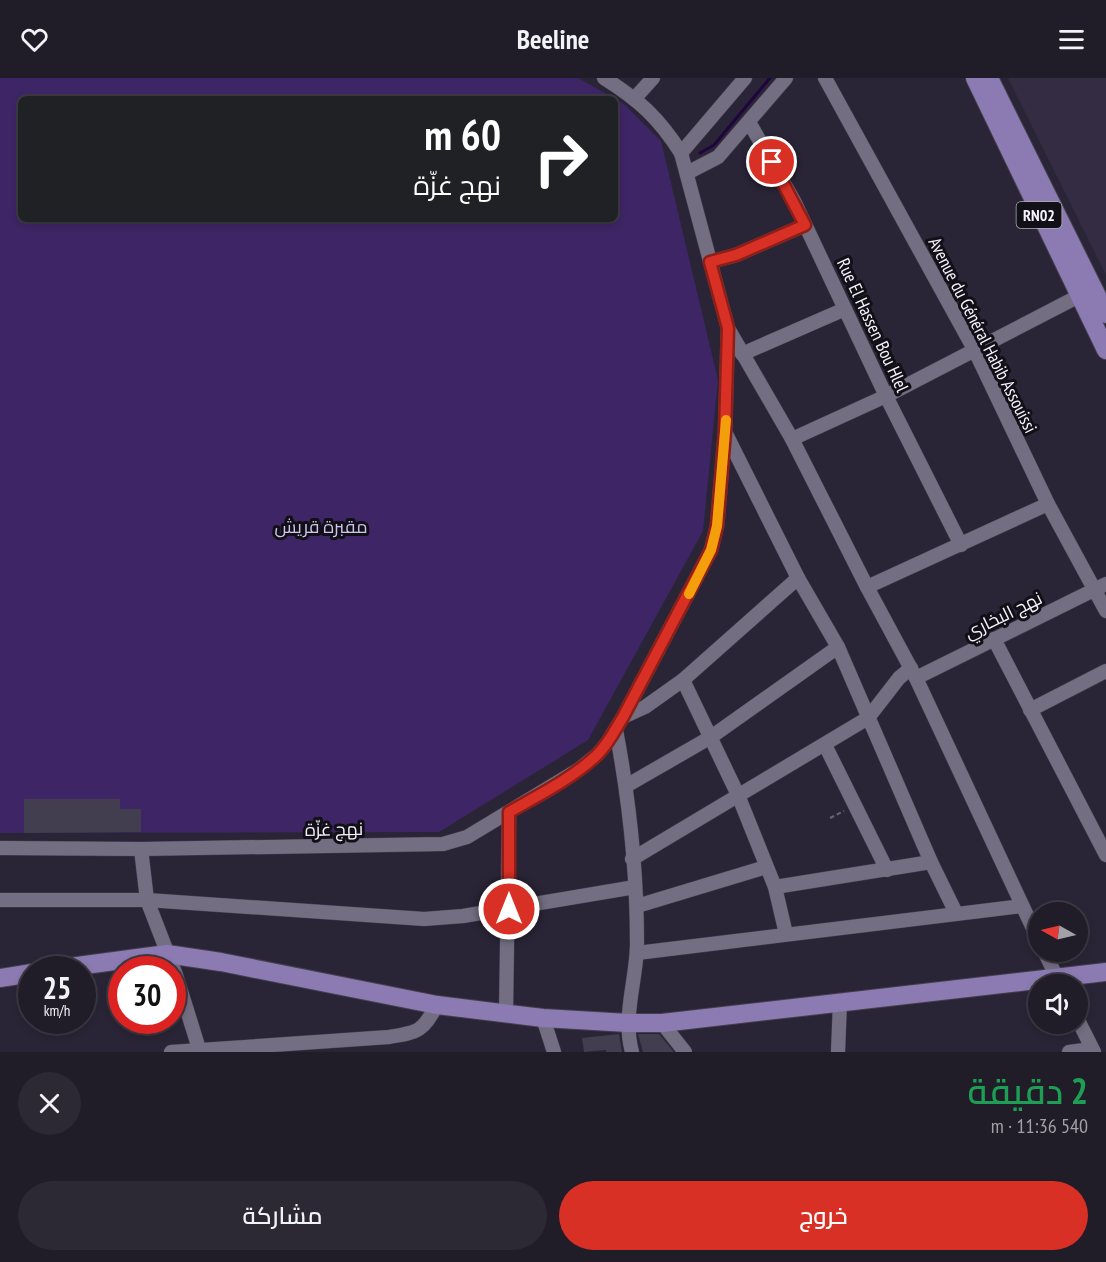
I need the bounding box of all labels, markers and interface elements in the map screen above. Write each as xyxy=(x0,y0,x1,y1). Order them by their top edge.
text: Beeline xyxy=(517,22,589,56)
icon: heart xyxy=(18,23,51,56)
icon: menu xyxy=(1055,23,1088,56)
text: 60 m xyxy=(424,107,501,162)
icon: right xyxy=(522,120,600,198)
pin xyxy=(746,136,797,187)
icon: arrive xyxy=(755,145,788,178)
text: نهج غزّة xyxy=(413,168,501,202)
road number: RN02 xyxy=(1016,202,1062,228)
street label: Avenue du Général Habib Assouissi xyxy=(924,233,1042,437)
street label: Rue El Hassen Bou Hlel xyxy=(832,254,914,396)
park label: مقبرة قريش xyxy=(274,515,368,538)
street label: نهج البخاري xyxy=(960,586,1047,646)
street label: نهج غزّة xyxy=(305,817,363,842)
position arrow xyxy=(477,877,541,941)
north arrow xyxy=(1028,902,1088,962)
map controls xyxy=(1028,902,1088,1034)
speed limit sign: 30 xyxy=(108,956,186,1034)
text: 25 xyxy=(43,968,71,1007)
button: sound xyxy=(1028,974,1088,1034)
text: km/h xyxy=(44,1001,70,1020)
text: 2 دقيقة xyxy=(968,1067,1088,1114)
button: close xyxy=(18,1072,81,1135)
text: 540 m · 11:36 xyxy=(991,1113,1088,1139)
button: مشاركة xyxy=(18,1181,547,1250)
button: خروج xyxy=(559,1181,1088,1250)

